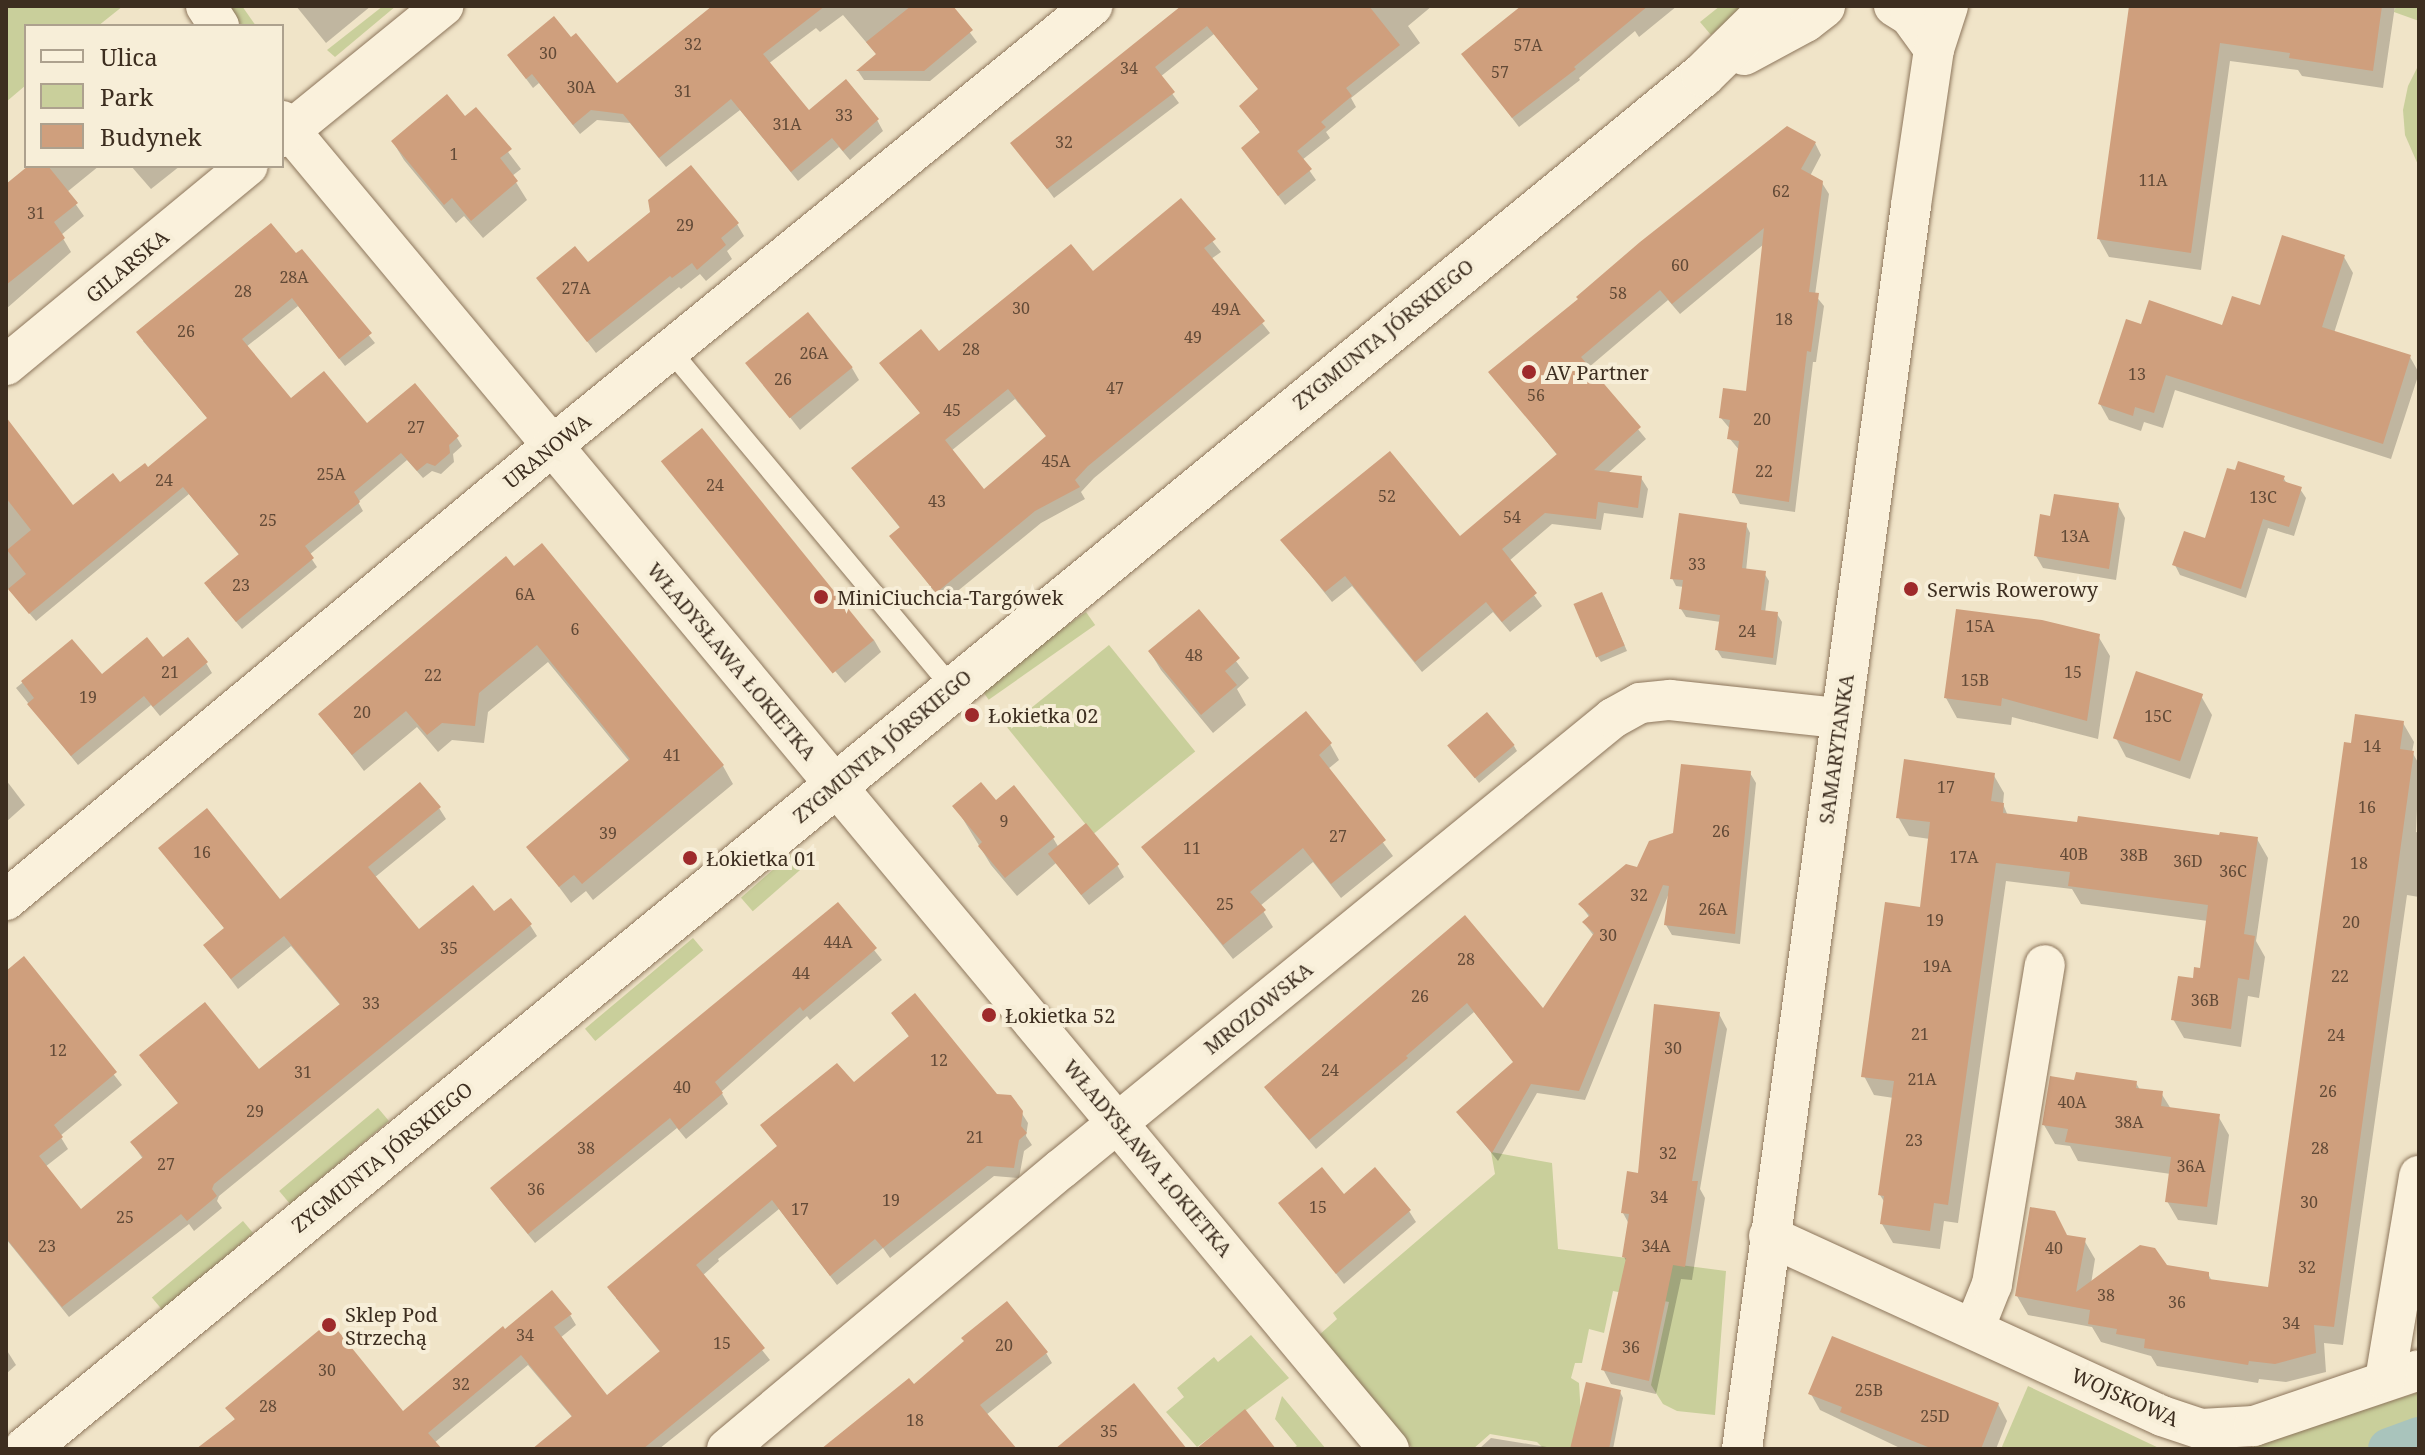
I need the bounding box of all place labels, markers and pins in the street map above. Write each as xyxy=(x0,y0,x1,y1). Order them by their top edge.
place label: AV Partner xyxy=(1545,360,1649,384)
marker: AV Partner xyxy=(1520,363,1538,381)
place label: Serwis Rowerowy xyxy=(1927,577,2098,601)
marker: Serwis Rowerowy xyxy=(1902,580,1920,598)
place label: MiniCiuchcia-Targówek xyxy=(837,585,1063,609)
marker: MiniCiuchcia-Targówek xyxy=(812,588,830,606)
place label: Łokietka 02 xyxy=(988,703,1098,727)
marker: Łokietka 02 xyxy=(963,706,981,724)
place label: Łokietka 01 xyxy=(706,846,816,870)
marker: Łokietka 01 xyxy=(681,849,699,867)
place label: Łokietka 52 xyxy=(1005,1003,1115,1027)
marker: Łokietka 52 xyxy=(980,1006,998,1024)
place label: Sklep Pod Strzechą xyxy=(345,1302,438,1349)
marker: Sklep Pod Strzechą xyxy=(320,1316,338,1334)

